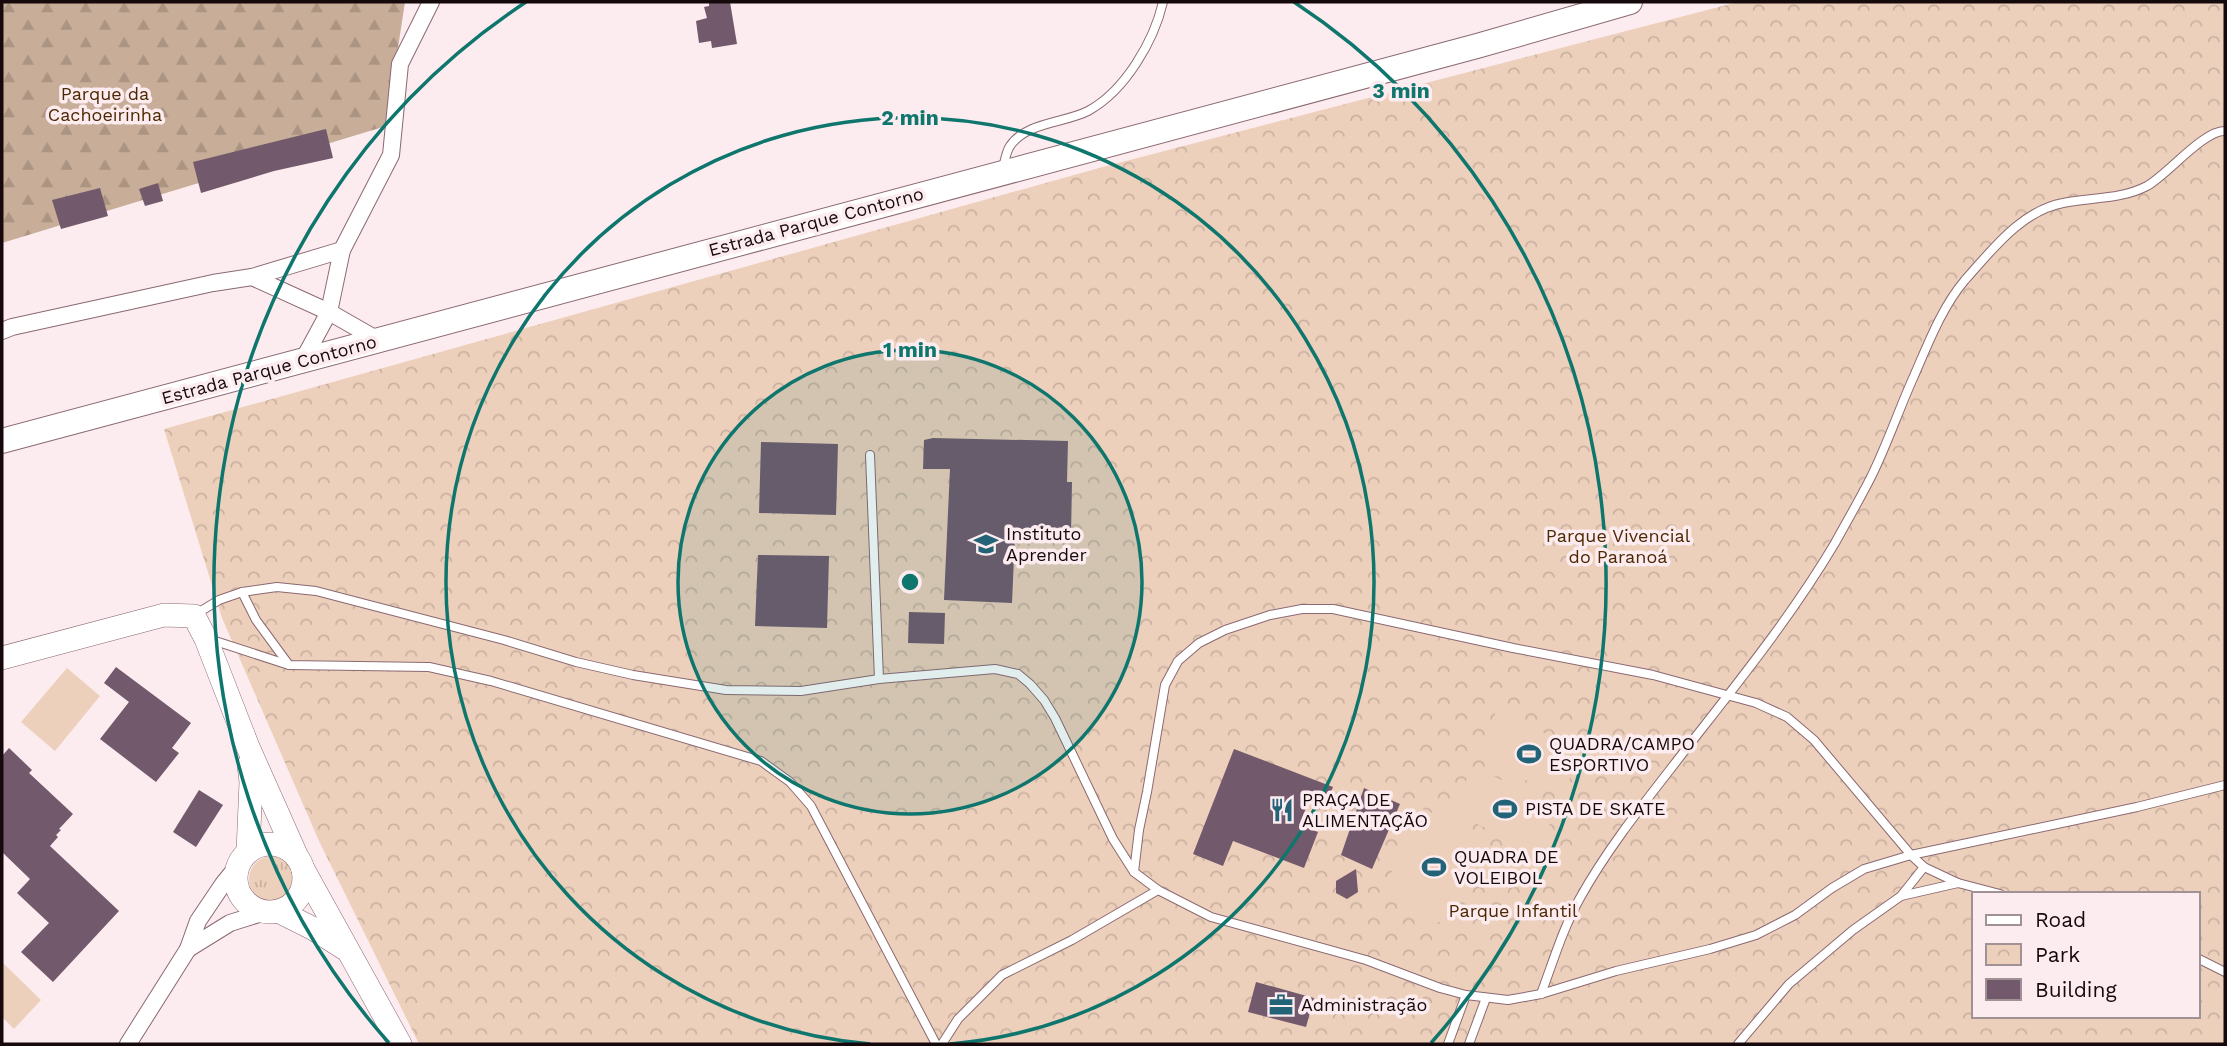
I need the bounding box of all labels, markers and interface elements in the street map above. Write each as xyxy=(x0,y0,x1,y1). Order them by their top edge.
text: 3 min xyxy=(1372,78,1430,103)
park label: Parque da Cachoeirinha xyxy=(48,83,162,125)
text: 2 min xyxy=(881,105,939,130)
street label: Estrada Parque Contorno xyxy=(706,183,926,260)
street label: Estrada Parque Contorno xyxy=(159,331,379,408)
text: 1 min xyxy=(883,337,937,362)
place label: Instituto Aprender xyxy=(1006,523,1087,565)
park label: Parque Vivencial do Paranoá xyxy=(1546,525,1691,567)
school or university icon: Instituto Aprender xyxy=(972,530,1000,558)
centre of rings xyxy=(898,570,922,594)
place label: QUADRA/CAMPO ESPORTIVO xyxy=(1549,733,1695,775)
sports icon: QUADRA/CAMPO ESPORTIVO xyxy=(1515,740,1543,768)
place label: PRAÇA DE ALIMENTAÇÃO xyxy=(1302,789,1428,831)
sports icon: PISTA DE SKATE xyxy=(1491,795,1519,823)
restaurant icon: PRAÇA DE ALIMENTAÇÃO xyxy=(1268,796,1296,824)
place label: PISTA DE SKATE xyxy=(1525,798,1665,819)
place label: QUADRA DE VOLEIBOL xyxy=(1454,846,1558,888)
sports icon: QUADRA DE VOLEIBOL xyxy=(1420,853,1448,881)
legend xyxy=(1972,892,2199,1018)
park label: Parque Infantil xyxy=(1449,900,1578,921)
text: Road xyxy=(2035,907,2086,932)
text: Park xyxy=(2035,942,2080,967)
text: Building xyxy=(2035,977,2117,1002)
office icon: Administração xyxy=(1267,991,1295,1019)
place label: Administração xyxy=(1301,994,1427,1015)

